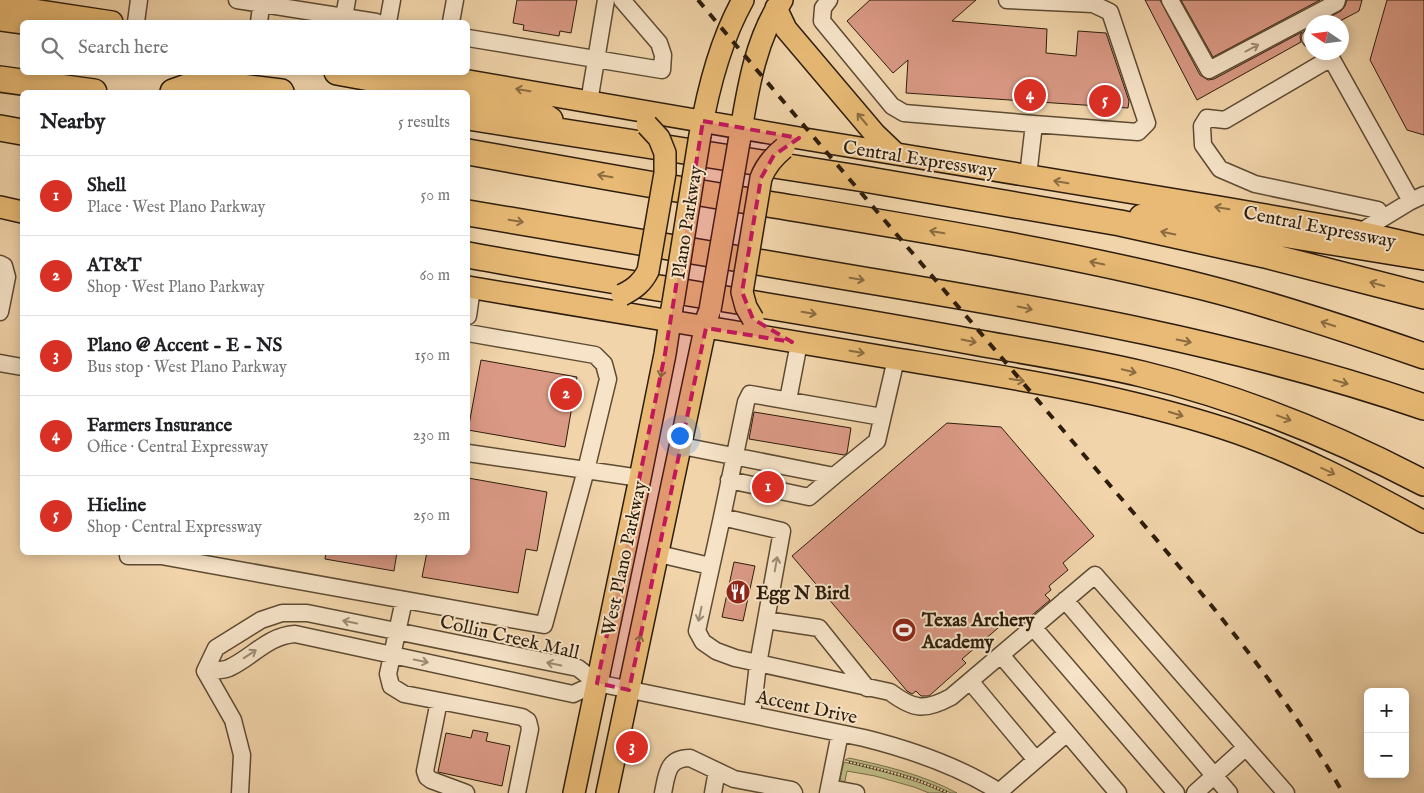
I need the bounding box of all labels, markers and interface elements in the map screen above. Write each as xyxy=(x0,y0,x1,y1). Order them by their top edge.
north arrow xyxy=(1304,15,1349,60)
search box xyxy=(20,20,470,75)
icon: search xyxy=(38,34,66,62)
text: Search here xyxy=(78,36,169,60)
one-way arrow xyxy=(1245,42,1259,52)
pin: 4 xyxy=(1014,76,1046,114)
pin: 5 xyxy=(1089,82,1121,120)
one-way arrow xyxy=(515,85,531,95)
text: Nearby xyxy=(40,109,105,136)
text: 5 results xyxy=(398,113,450,133)
one-way arrow xyxy=(857,113,868,126)
street label: Central Expressway xyxy=(841,136,999,184)
street label: Plano Parkway xyxy=(667,163,709,281)
one-way arrow xyxy=(597,171,613,181)
text: Shell xyxy=(87,174,126,198)
one-way arrow xyxy=(1054,176,1070,186)
text: 1 xyxy=(53,186,59,206)
text: 50 m xyxy=(421,186,450,206)
text: Place · West Plano Parkway xyxy=(87,198,265,218)
street label: Central Expressway xyxy=(1241,201,1399,255)
one-way arrow xyxy=(1214,202,1230,212)
one-way arrow xyxy=(507,217,523,227)
one-way arrow xyxy=(930,226,946,236)
one-way arrow xyxy=(1160,228,1176,237)
text: AT&T xyxy=(87,254,141,278)
one-way arrow xyxy=(1089,258,1105,267)
text: 2 xyxy=(52,266,60,286)
text: 60 m xyxy=(420,266,450,286)
one-way arrow xyxy=(848,274,864,284)
text: Shop · West Plano Parkway xyxy=(87,278,265,298)
one-way arrow xyxy=(1369,279,1385,288)
one-way arrow xyxy=(1017,304,1033,313)
one-way arrow xyxy=(801,309,817,319)
one-way arrow xyxy=(1320,319,1336,329)
text: Plano @ Accent - E - NS xyxy=(87,334,282,358)
one-way arrow xyxy=(961,337,977,347)
one-way arrow xyxy=(1176,337,1192,346)
text: 3 xyxy=(53,346,59,366)
text: 150 m xyxy=(415,346,450,366)
one-way arrow xyxy=(849,348,865,358)
text: Bus stop · West Plano Parkway xyxy=(87,358,287,378)
one-way arrow xyxy=(656,361,666,377)
one-way arrow xyxy=(1120,367,1136,376)
pin: 2 xyxy=(550,375,582,413)
one-way arrow xyxy=(1009,375,1025,385)
one-way arrow xyxy=(1333,377,1349,387)
one-way arrow xyxy=(1168,409,1184,419)
text: Farmers Insurance xyxy=(87,414,232,438)
one-way arrow xyxy=(1276,414,1291,423)
your location xyxy=(667,423,693,449)
text: 4 xyxy=(52,426,60,446)
text: 230 m xyxy=(413,426,450,446)
text: Office · Central Expressway xyxy=(87,438,268,458)
one-way arrow xyxy=(1320,467,1335,476)
pin: 1 xyxy=(752,468,784,506)
street label: West Plano Parkway xyxy=(597,478,653,638)
text: Hieline xyxy=(87,494,146,518)
text: 5 xyxy=(53,506,59,526)
text: 250 m xyxy=(413,506,450,526)
text: Shop · Central Expressway xyxy=(87,518,262,538)
one-way arrow xyxy=(771,557,781,573)
restaurant icon: Egg N Bird xyxy=(725,579,751,605)
place label: Egg N Bird xyxy=(756,582,850,606)
one-way arrow xyxy=(695,605,705,621)
place label: Texas Archery Academy xyxy=(921,609,1035,655)
street label: Collin Creek Mall xyxy=(438,610,582,666)
one-way arrow xyxy=(342,617,358,626)
sports icon: Texas Archery Academy xyxy=(891,617,917,643)
one-way arrow xyxy=(635,635,645,651)
one-way arrow xyxy=(242,649,256,659)
one-way arrow xyxy=(413,657,429,666)
one-way arrow xyxy=(546,658,562,668)
street label: Accent Drive xyxy=(753,685,860,730)
map controls xyxy=(1364,688,1409,778)
button: + xyxy=(1364,688,1409,733)
pin: 3 xyxy=(616,728,648,766)
button: − xyxy=(1364,733,1409,778)

